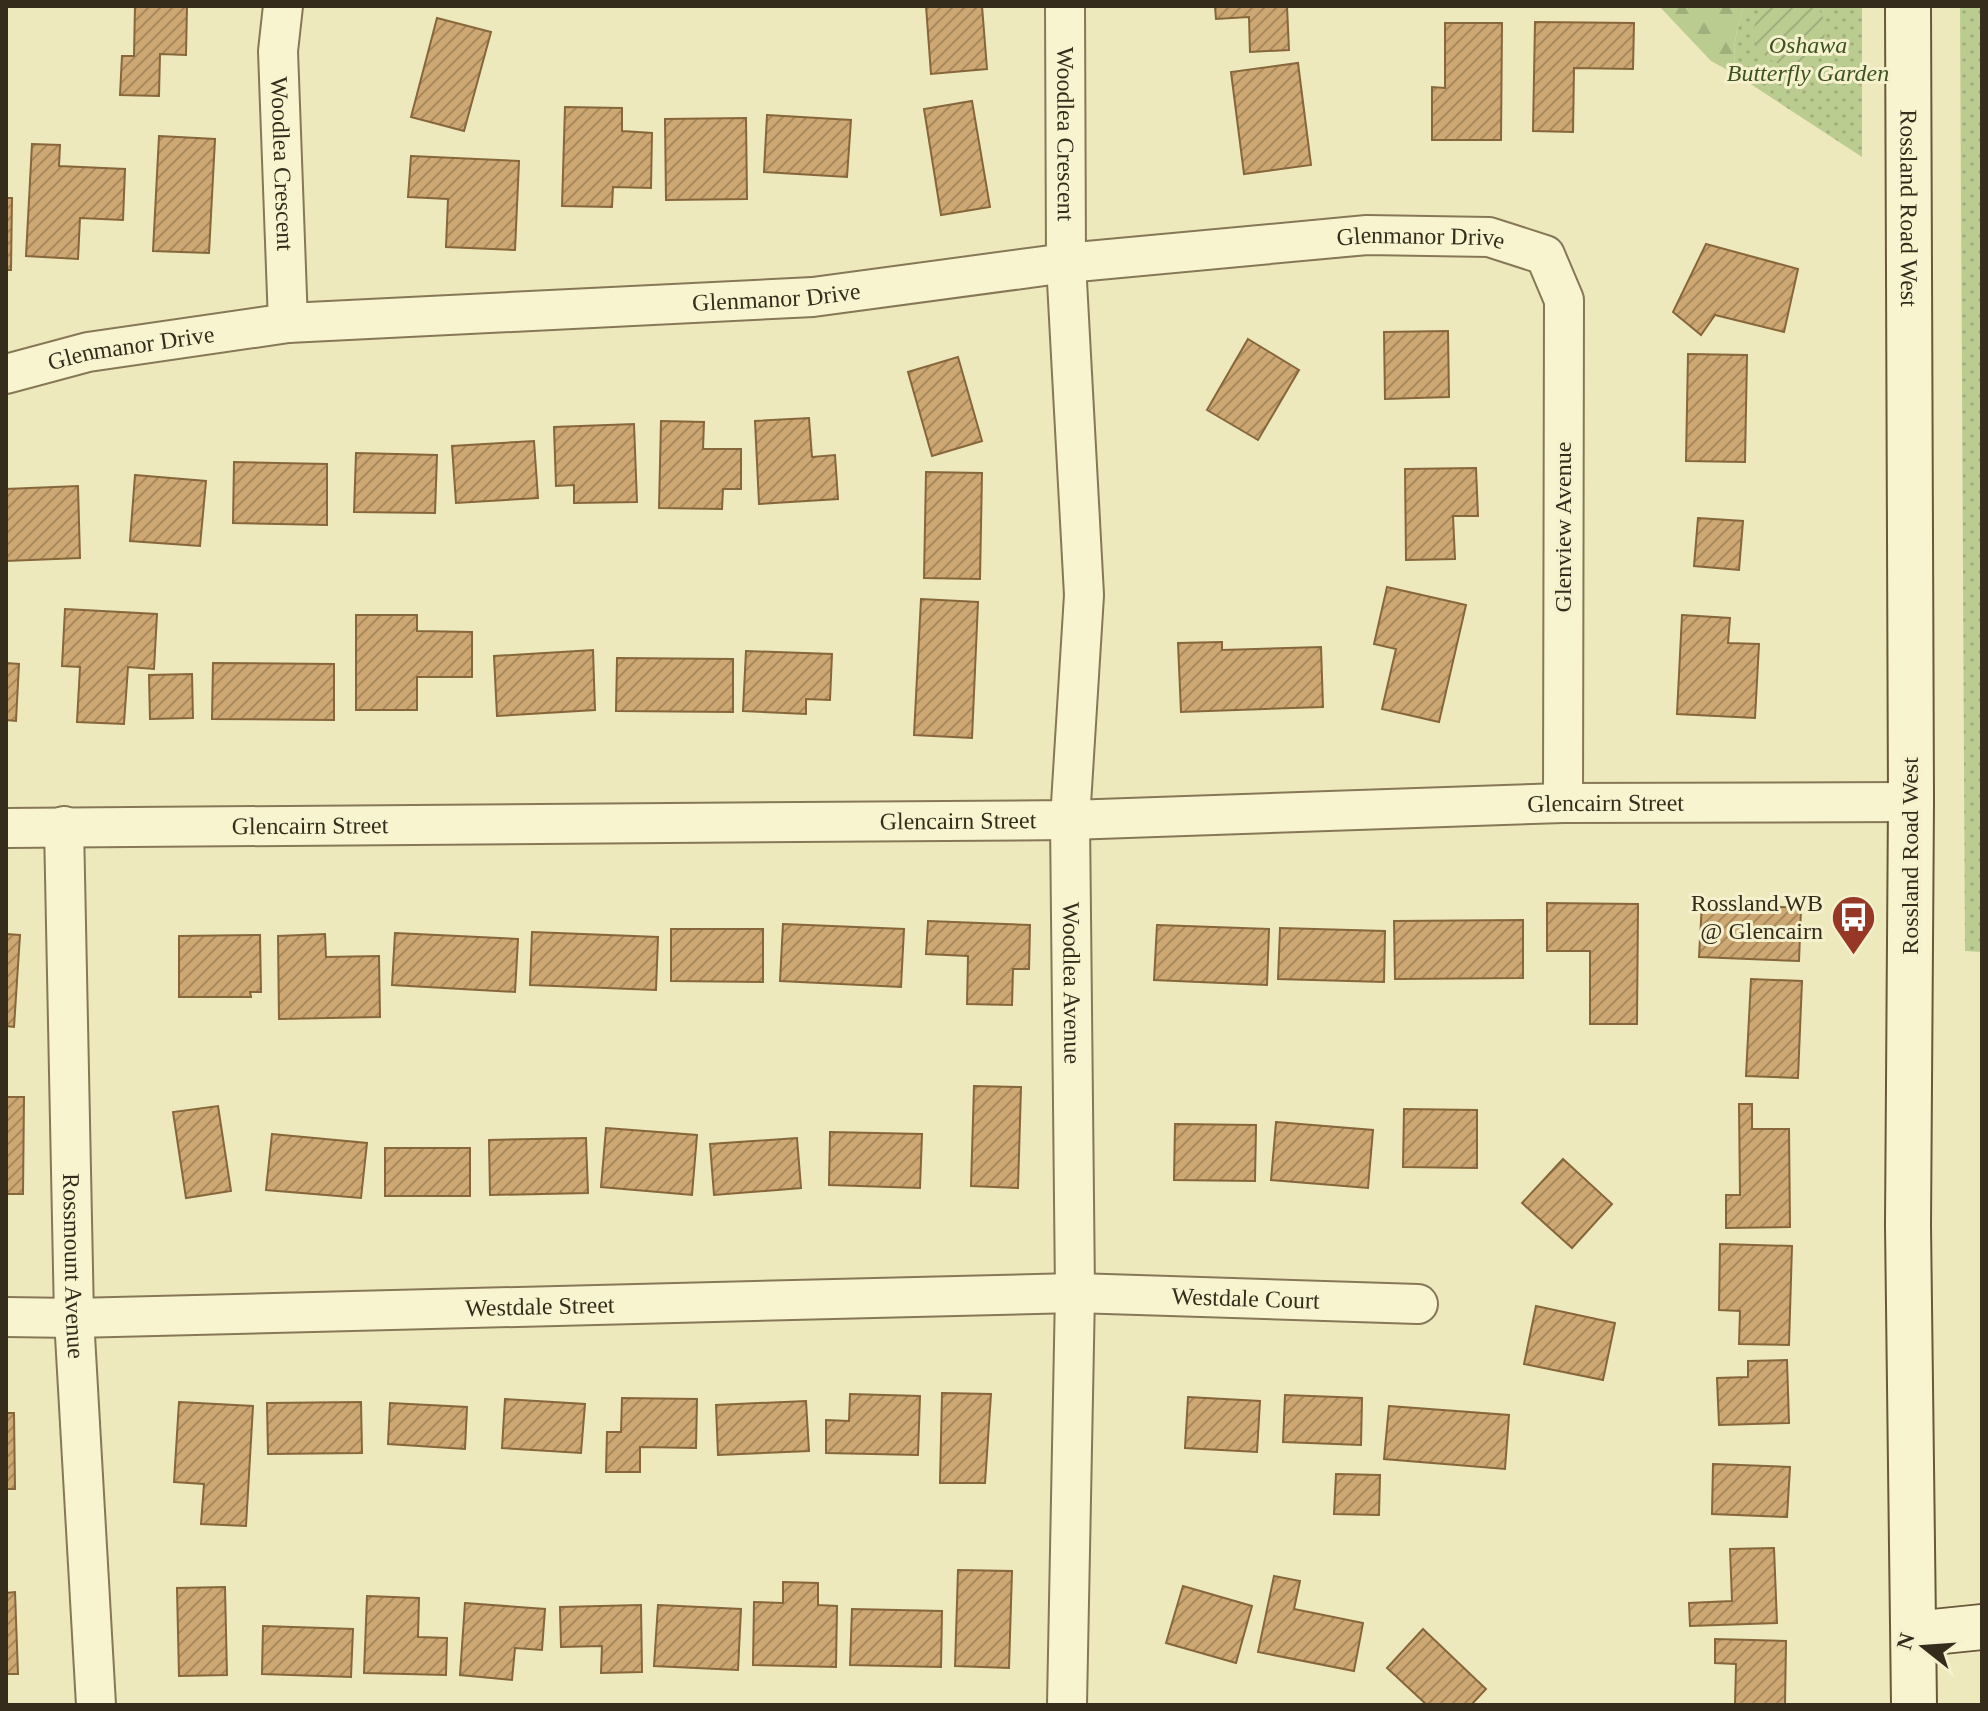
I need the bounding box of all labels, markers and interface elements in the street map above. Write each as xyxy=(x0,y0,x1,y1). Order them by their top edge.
park label: Oshawa Butterfly Garden xyxy=(1727,32,1889,86)
street label: Woodlea Crescent xyxy=(1052,47,1079,222)
street label: Woodlea Crescent xyxy=(266,76,298,252)
street label: Rossland Road West xyxy=(1895,109,1922,307)
street label: Glenmanor Drive xyxy=(1335,222,1508,254)
street label: Glenmanor Drive xyxy=(692,278,862,316)
street label: Glenmanor Drive xyxy=(45,321,216,375)
street label: Glenview Avenue xyxy=(1550,442,1576,612)
street label: Rossland Road West xyxy=(1897,757,1923,955)
street label: Glencairn Street xyxy=(1527,790,1684,817)
street label: Glencairn Street xyxy=(880,807,1037,834)
street label: Glencairn Street xyxy=(232,812,389,839)
place label: Rossland WB @ Glencairn xyxy=(1691,890,1823,944)
bus stop icon: Rossland WB @ Glencairn xyxy=(1830,893,1878,956)
street label: Woodlea Avenue xyxy=(1058,902,1086,1064)
street label: Rossmount Avenue xyxy=(58,1173,89,1359)
street label: Westdale Court xyxy=(1171,1283,1320,1314)
street label: Westdale Street xyxy=(465,1291,615,1321)
north arrow xyxy=(1884,1607,1964,1687)
text: N xyxy=(1891,1630,1920,1653)

